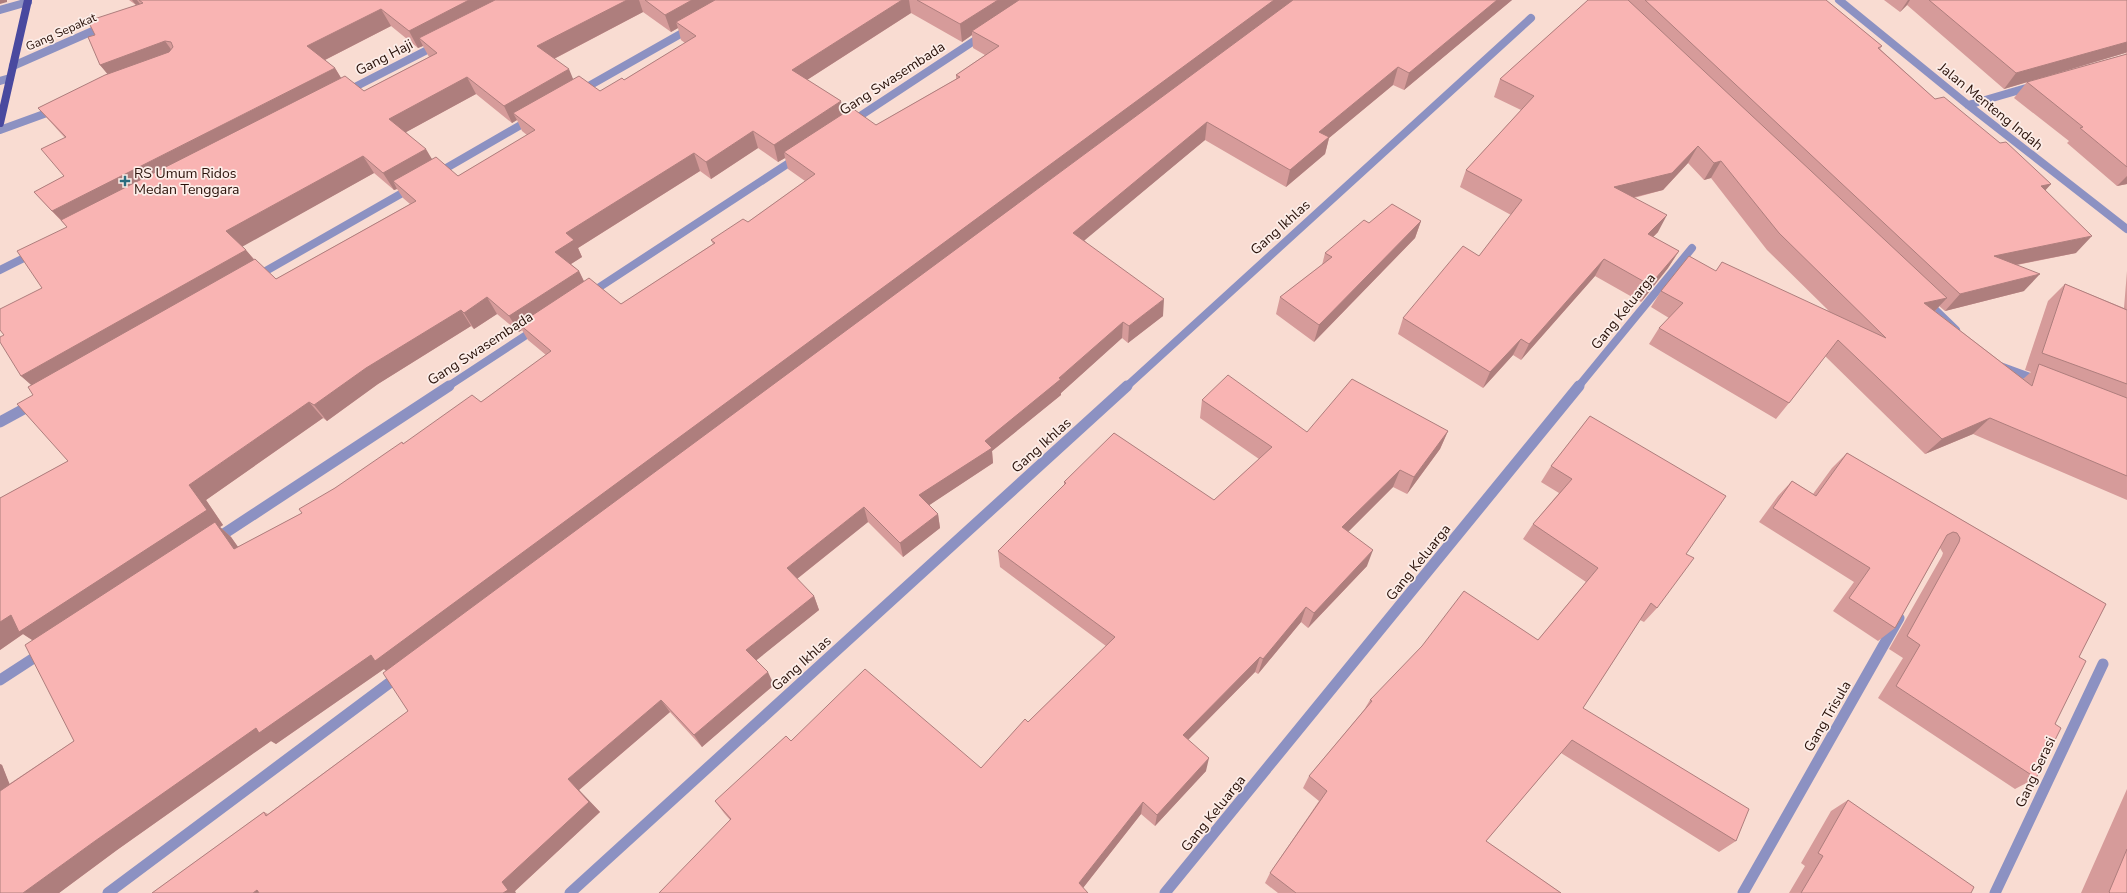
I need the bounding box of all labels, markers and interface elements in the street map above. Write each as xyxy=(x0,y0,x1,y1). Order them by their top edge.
street label: Gang Sepakat xyxy=(23,9,100,55)
street label: Gang Haji xyxy=(352,35,416,80)
street label: Gang Swasembada xyxy=(836,37,949,120)
street label: Jalan Menteng Indah xyxy=(1934,58,2047,155)
place label: RS Umum Ridos Medan Tenggara xyxy=(134,164,240,199)
marker: RS Umum Ridos Medan Tenggara xyxy=(119,175,131,187)
street label: Gang Ikhlas xyxy=(1246,195,1314,259)
street label: Gang Keluarga xyxy=(1587,269,1660,354)
street label: Gang Swasembada xyxy=(424,307,537,390)
street label: Gang Ikhlas xyxy=(1007,413,1075,477)
street label: Gang Keluarga xyxy=(1382,520,1455,605)
street label: Gang Ikhlas xyxy=(767,631,835,695)
street label: Gang Trisula xyxy=(1799,677,1855,755)
street label: Gang Serasi xyxy=(2011,734,2060,811)
street label: Gang Keluarga xyxy=(1177,771,1250,856)

